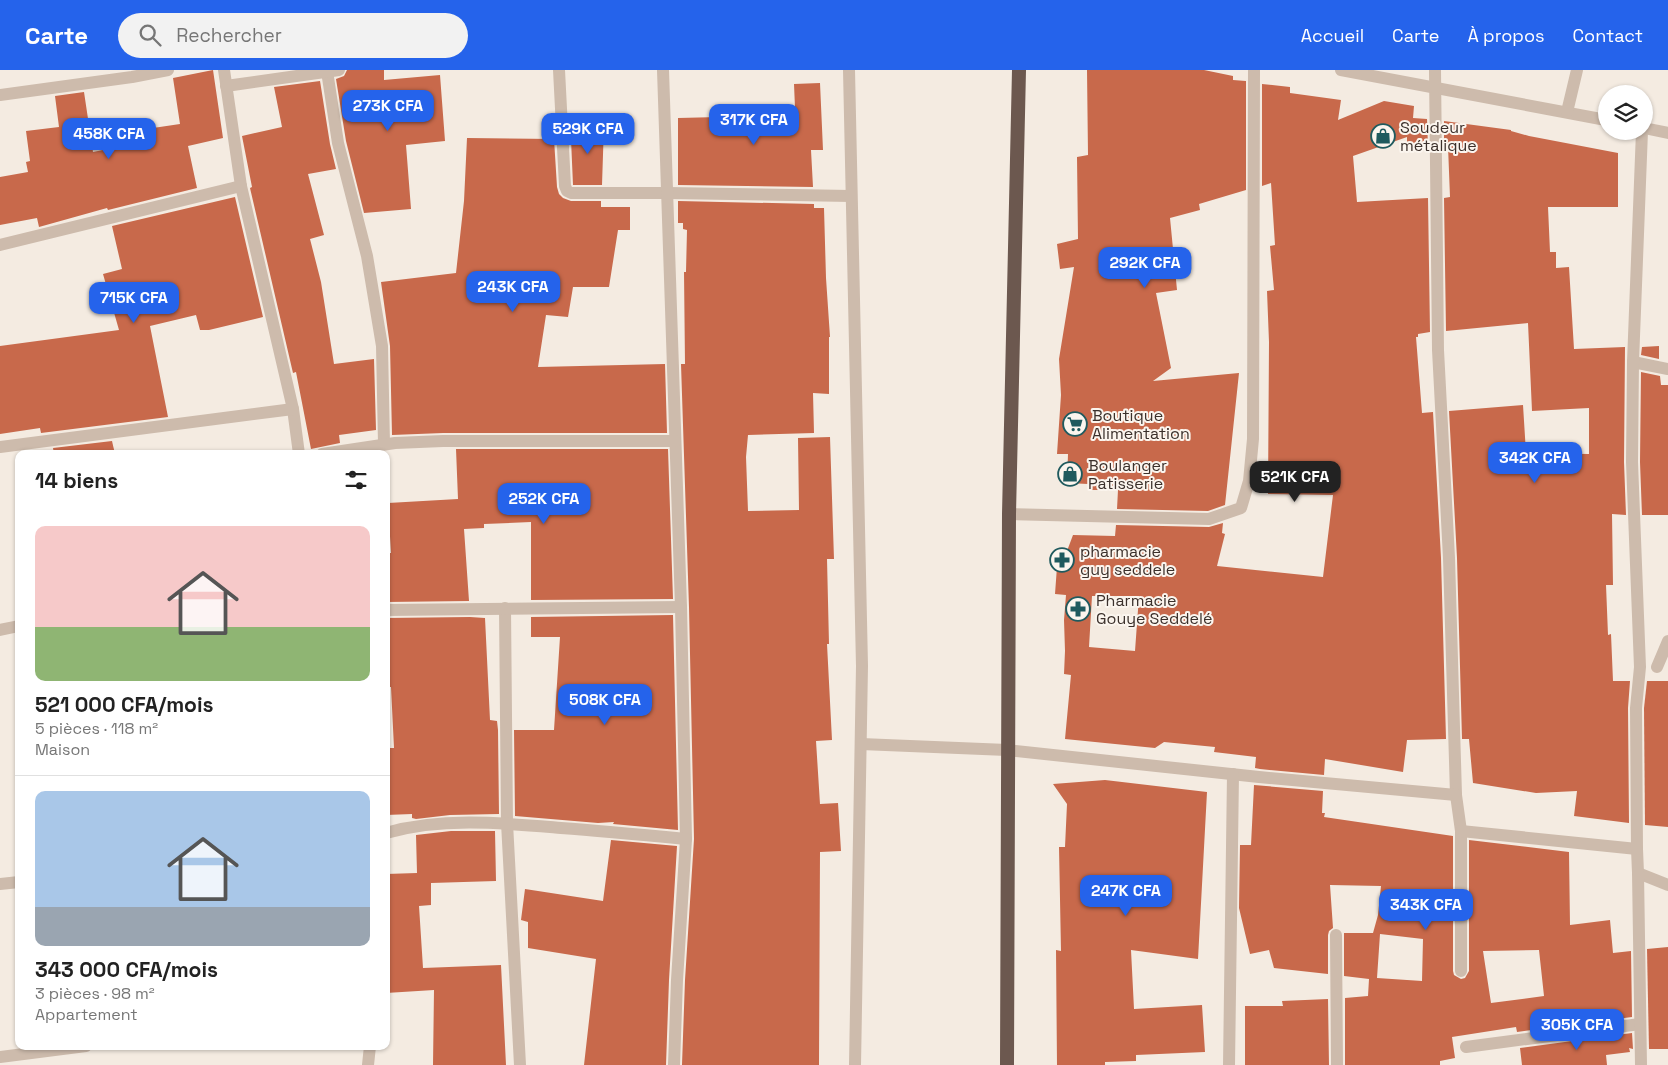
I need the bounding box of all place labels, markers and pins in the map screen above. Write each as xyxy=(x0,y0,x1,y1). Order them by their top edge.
pin: 273K CFA xyxy=(336,90,440,132)
pin: 317K CFA xyxy=(702,104,806,146)
pin: 529K CFA xyxy=(536,112,640,155)
place label: Soudeur métalique xyxy=(1400,117,1477,156)
pin: 458K CFA xyxy=(57,118,161,160)
shop icon: Soudeur métalique xyxy=(1370,123,1396,149)
pin: 292K CFA xyxy=(1093,246,1197,289)
pin: 243K CFA xyxy=(461,270,565,313)
pin: 715K CFA xyxy=(82,282,186,324)
place label: Boutique Alimentation xyxy=(1092,405,1190,444)
supermarket icon: Boutique Alimentation xyxy=(1062,411,1088,437)
pin: 342K CFA xyxy=(1483,442,1587,484)
place label: Boulanger Patisserie xyxy=(1088,455,1167,494)
pin: 521K CFA xyxy=(1243,460,1347,503)
shop icon: Boulanger Patisserie xyxy=(1057,461,1083,487)
pin: 252K CFA xyxy=(492,482,596,525)
place label: pharmacie guy seddele xyxy=(1080,541,1175,580)
pharmacy icon: pharmacie guy seddele xyxy=(1049,547,1075,573)
place label: Pharmacie Gouye Seddelé xyxy=(1096,590,1212,629)
pharmacy icon: Pharmacie Gouye Seddelé xyxy=(1065,596,1091,622)
pin: 508K CFA xyxy=(553,684,657,726)
pin: 247K CFA xyxy=(1074,874,1178,917)
pin: 343K CFA xyxy=(1374,888,1478,931)
pin: 305K CFA xyxy=(1525,1008,1629,1051)

